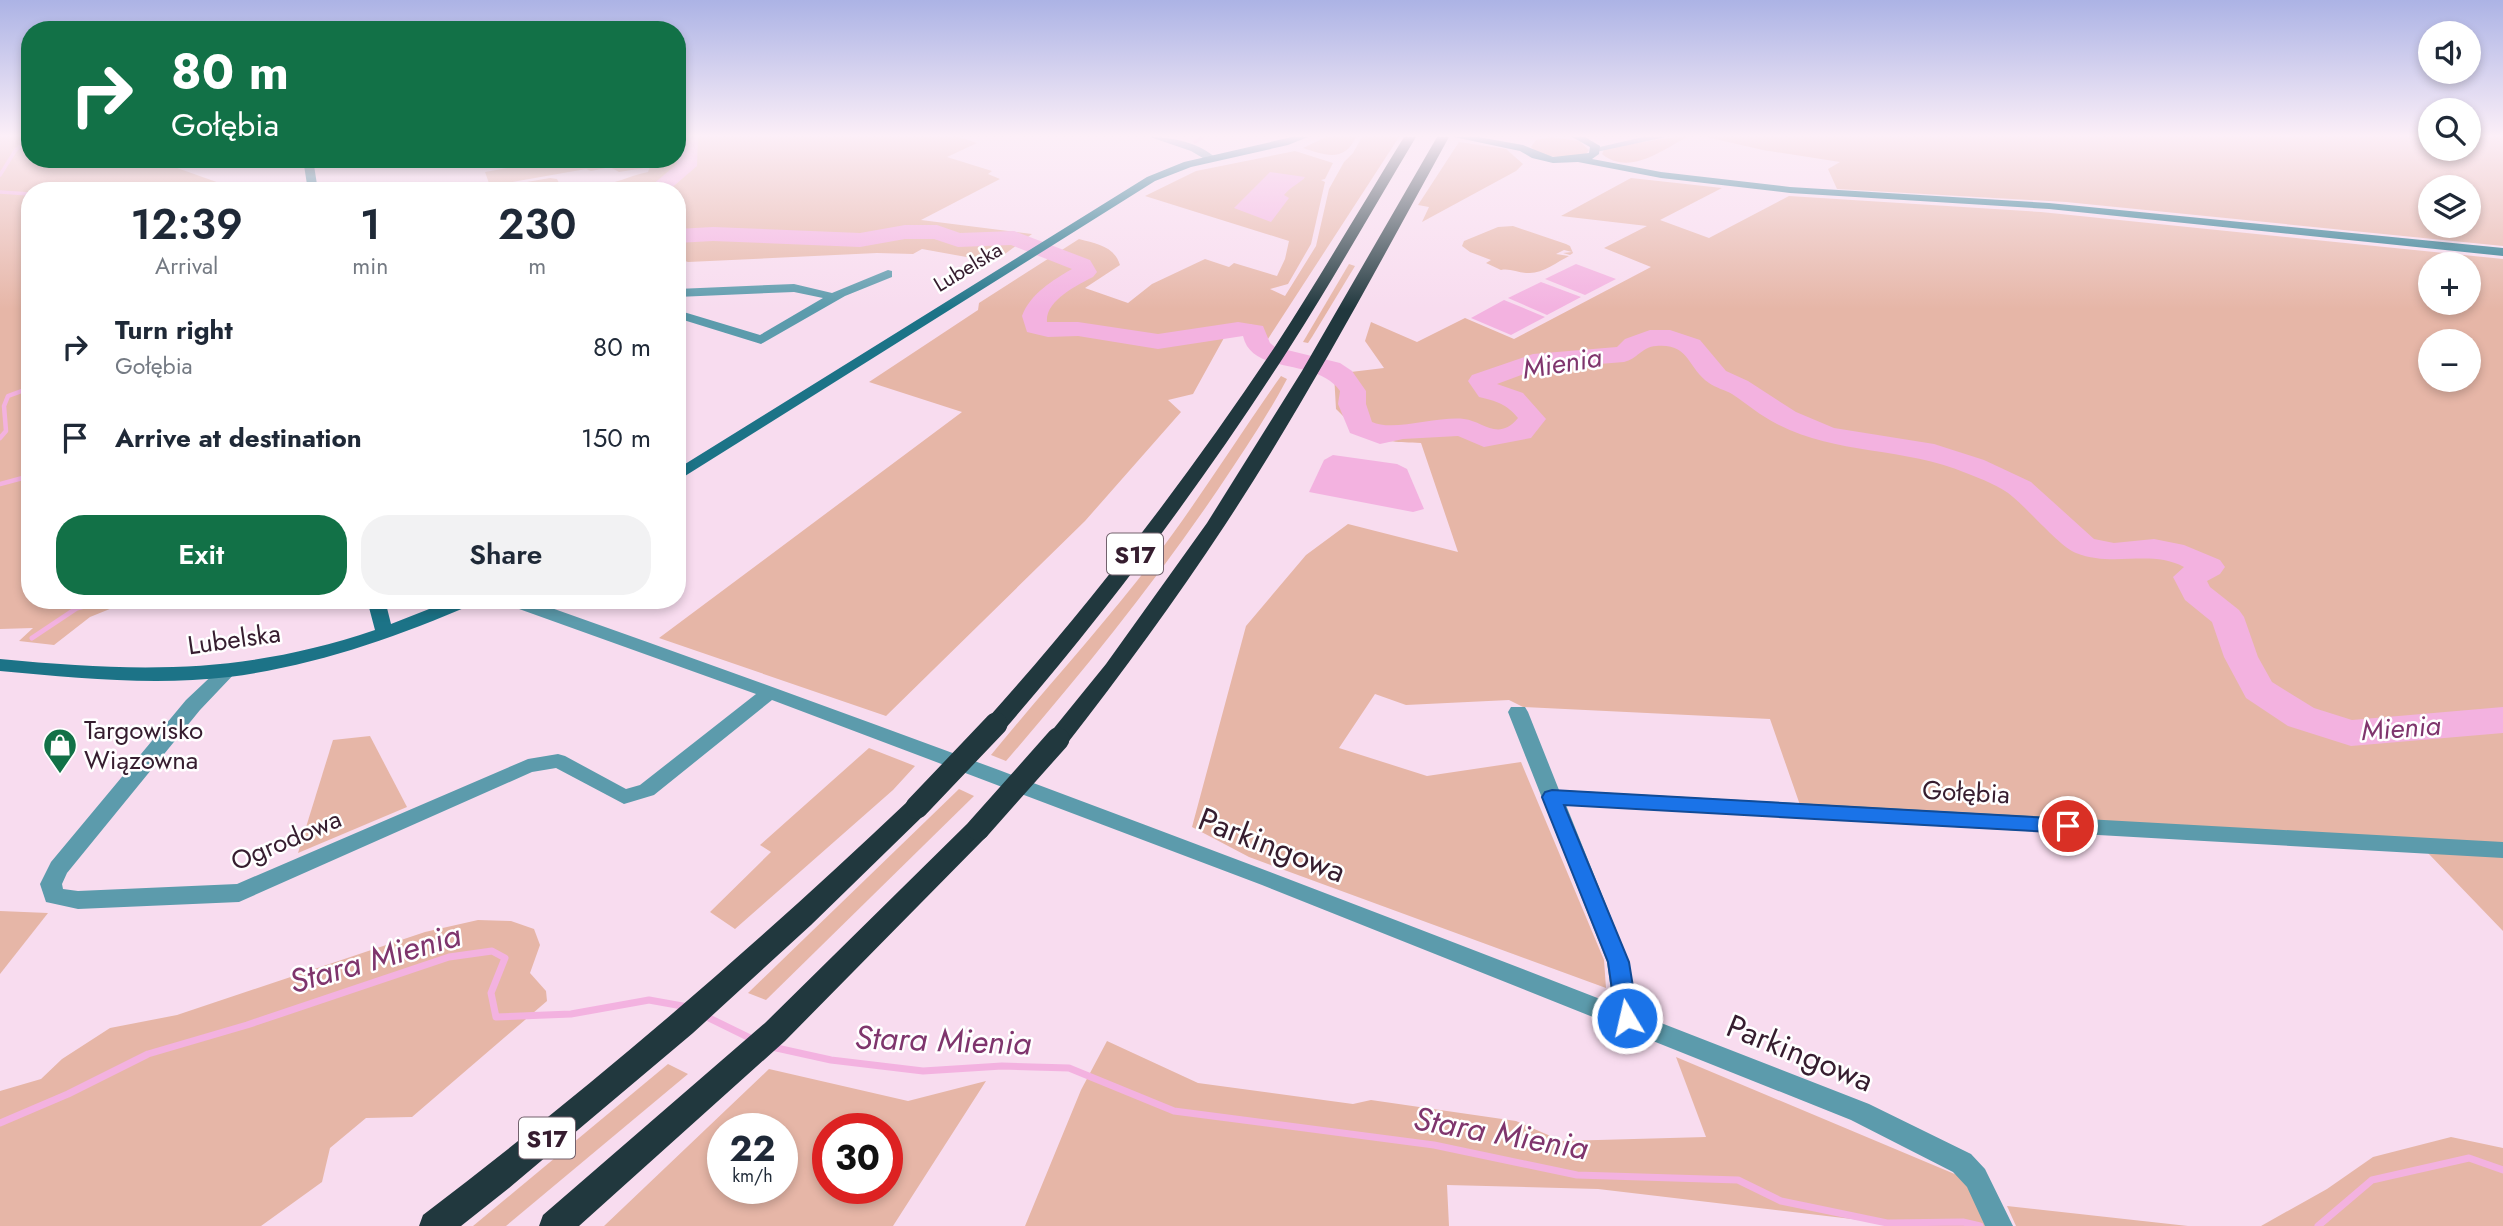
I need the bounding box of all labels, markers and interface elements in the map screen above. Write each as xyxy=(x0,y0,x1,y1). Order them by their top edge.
map controls xyxy=(2418,21,2481,392)
button: sound xyxy=(2418,21,2481,84)
text: 80 m xyxy=(171,37,289,107)
icon: right xyxy=(56,49,147,140)
button: search xyxy=(2418,98,2481,161)
text: Gołębia xyxy=(171,102,279,148)
button: layers xyxy=(2418,175,2481,238)
text: 12:39 xyxy=(131,194,243,255)
text: 1 xyxy=(360,194,381,255)
text: 230 xyxy=(498,194,576,255)
street label: Lubelska xyxy=(928,235,1008,299)
text: Arrival xyxy=(155,249,218,283)
text: min xyxy=(352,249,388,283)
text: m xyxy=(528,249,546,283)
button: + xyxy=(2418,252,2481,315)
text: Turn right xyxy=(115,311,233,349)
icon: right xyxy=(56,328,94,366)
text: 80 m xyxy=(593,328,651,366)
button: − xyxy=(2418,329,2481,392)
water label: Mienia xyxy=(1519,336,1605,389)
text: Gołębia xyxy=(115,349,193,383)
icon: arrive xyxy=(56,419,94,457)
text: Arrive at destination xyxy=(115,419,362,457)
text: 150 m xyxy=(581,419,651,457)
button: Exit xyxy=(56,515,347,595)
button: Share xyxy=(361,515,651,595)
road number: S17 xyxy=(1107,534,1163,574)
street label: Lubelska xyxy=(185,614,283,664)
water label: Mienia xyxy=(2360,705,2443,751)
place label: Targowisko Wiązowna xyxy=(84,711,203,779)
shop icon: Targowisko Wiązowna xyxy=(41,726,79,775)
street label: Gołębia xyxy=(1921,771,2011,813)
street label: Parkingowa xyxy=(1192,796,1352,894)
pin xyxy=(2038,796,2098,856)
street label: Ogrodowa xyxy=(225,800,347,880)
icon: arrive xyxy=(2049,807,2087,845)
water label: Stara Mienia xyxy=(284,911,466,1005)
position arrow xyxy=(1590,981,1664,1055)
street label: Parkingowa xyxy=(1720,1003,1880,1103)
water label: Stara Mienia xyxy=(854,1013,1032,1067)
water label: Stara Mienia xyxy=(1410,1095,1592,1171)
speed limit sign: 30 xyxy=(812,1113,903,1204)
road number: S17 xyxy=(519,1118,575,1158)
text: 22 xyxy=(730,1124,775,1174)
text: km/h xyxy=(732,1163,773,1189)

